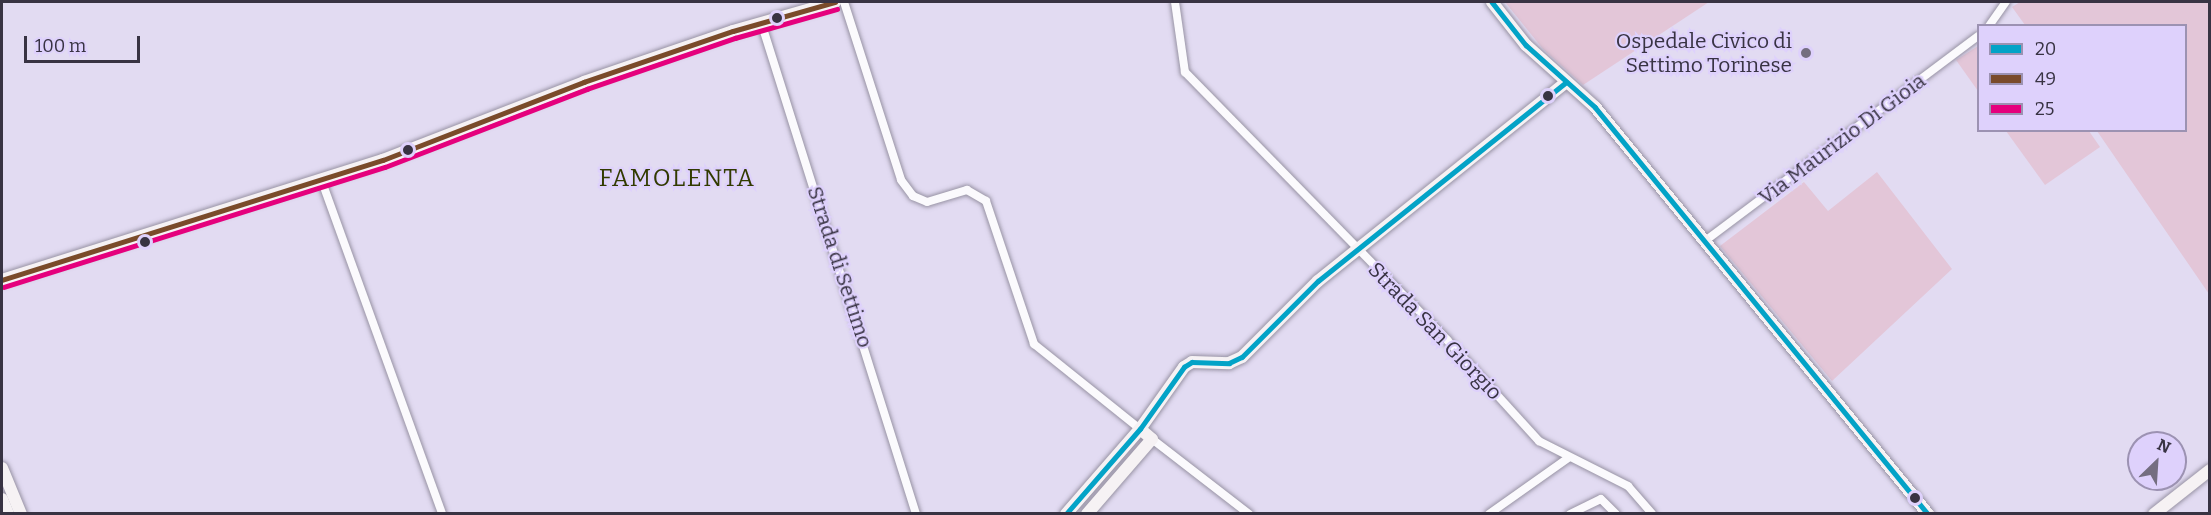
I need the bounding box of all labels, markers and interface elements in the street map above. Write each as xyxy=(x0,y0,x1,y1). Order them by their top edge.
unlabelled marker xyxy=(771,12,783,24)
scale bar xyxy=(27,24,142,62)
legend xyxy=(1977,24,2187,132)
place label: Ospedale Civico di Settimo Torinese xyxy=(1616,28,1792,78)
text: 100 m xyxy=(35,35,86,57)
text: 20 xyxy=(2035,38,2056,60)
marker: Ospedale Civico di Settimo Torinese xyxy=(1797,44,1815,62)
street label: Via Maurizio Di Gioia xyxy=(1754,68,1930,210)
text: 49 xyxy=(2035,68,2056,90)
unlabelled marker xyxy=(1542,90,1554,102)
text: 25 xyxy=(2035,98,2054,120)
unlabelled marker xyxy=(402,144,414,156)
district label: FAMOLENTA xyxy=(599,165,755,193)
street label: Strada di Settimo xyxy=(802,183,878,351)
unlabelled marker xyxy=(139,236,151,248)
street label: Strada San Giorgio xyxy=(1363,257,1507,405)
north arrow xyxy=(2127,431,2187,491)
text: N xyxy=(2154,435,2174,457)
unlabelled marker xyxy=(1909,492,1921,504)

